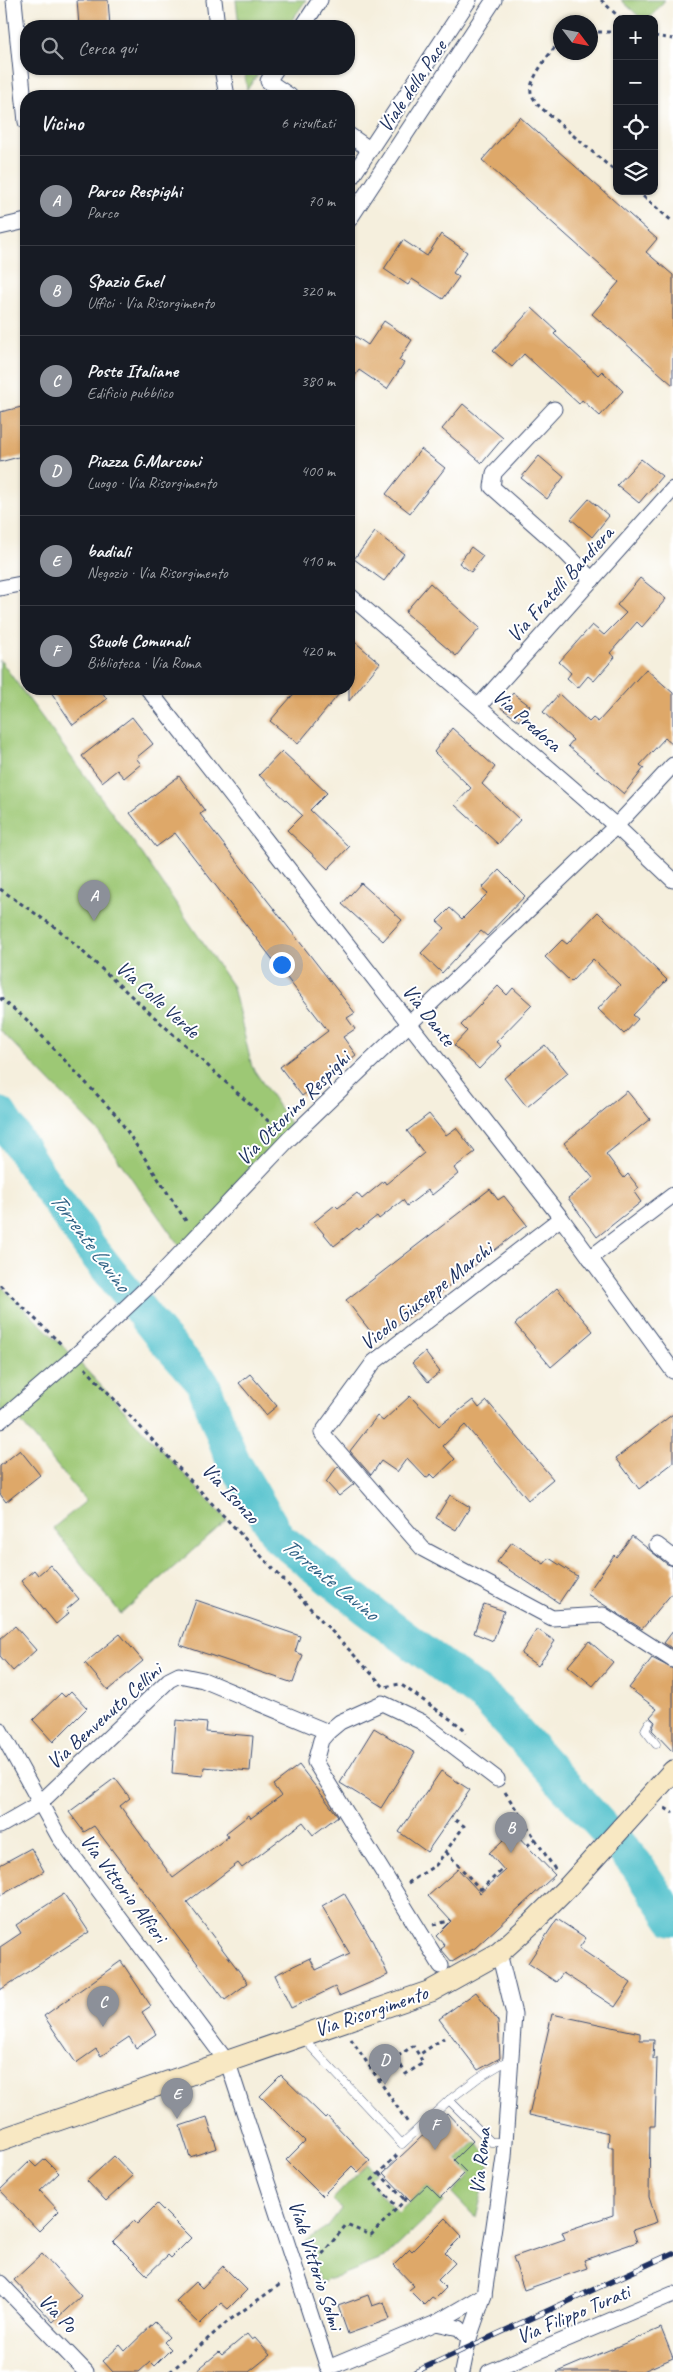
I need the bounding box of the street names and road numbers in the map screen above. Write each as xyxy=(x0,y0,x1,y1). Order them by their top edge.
street label: Viale della Pace xyxy=(372,33,453,137)
street label: Via Fratelli Bandiera xyxy=(501,519,621,648)
street label: Via Predosa xyxy=(487,683,568,758)
street label: Via Colle Verde xyxy=(111,955,206,1044)
street label: Via Dante xyxy=(397,979,463,1053)
street label: Via Ottorino Respighi xyxy=(230,1043,358,1171)
street label: Vicolo Giuseppe Marchi xyxy=(355,1234,500,1356)
street label: Via Isonzo xyxy=(196,1457,267,1530)
street label: Via Benvenuto Cellini xyxy=(41,1655,169,1775)
street label: Via Vittorio Alfieri xyxy=(75,1829,175,1950)
street label: Via Risorgimento xyxy=(311,1979,433,2043)
street label: Via Roma xyxy=(464,2125,497,2195)
street label: Viale Vittorio Solmi xyxy=(283,2197,350,2336)
street label: Via Filippo Turati xyxy=(512,2277,636,2350)
street label: Via Po xyxy=(33,2288,84,2339)

